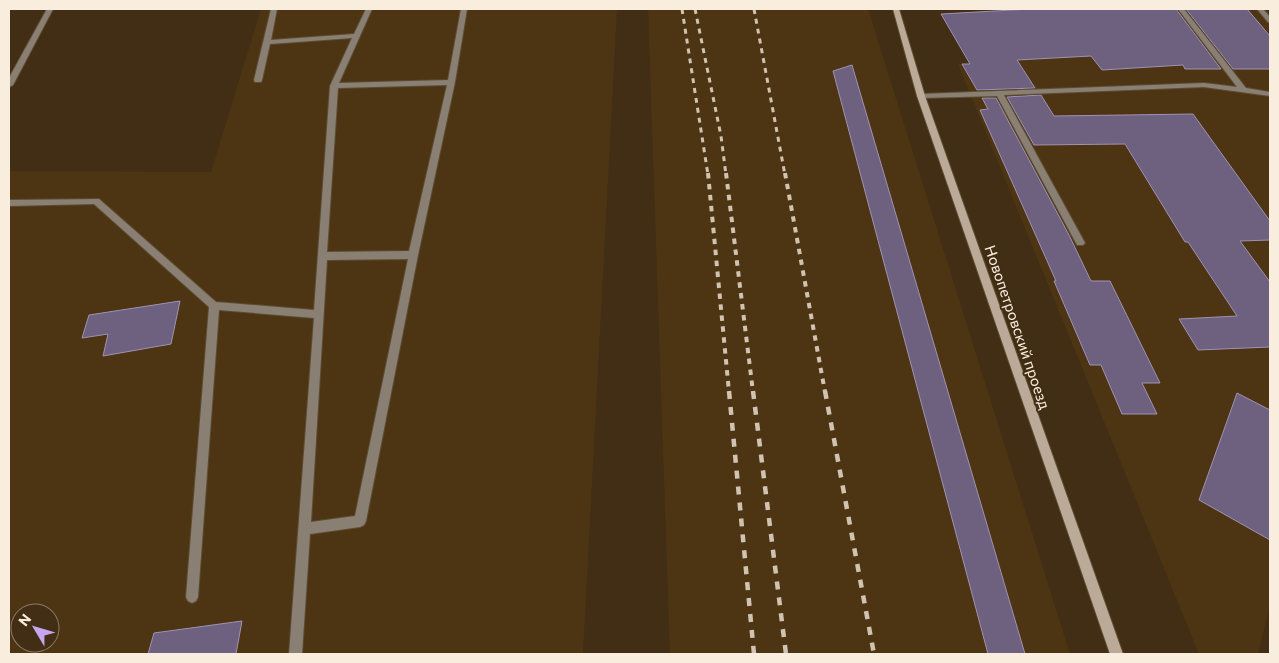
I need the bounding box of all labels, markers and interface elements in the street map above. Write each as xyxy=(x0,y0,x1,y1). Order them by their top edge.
street label: Новопетровский проезд xyxy=(981,243,1055,411)
north arrow xyxy=(10,603,60,653)
text: N xyxy=(14,610,34,629)

